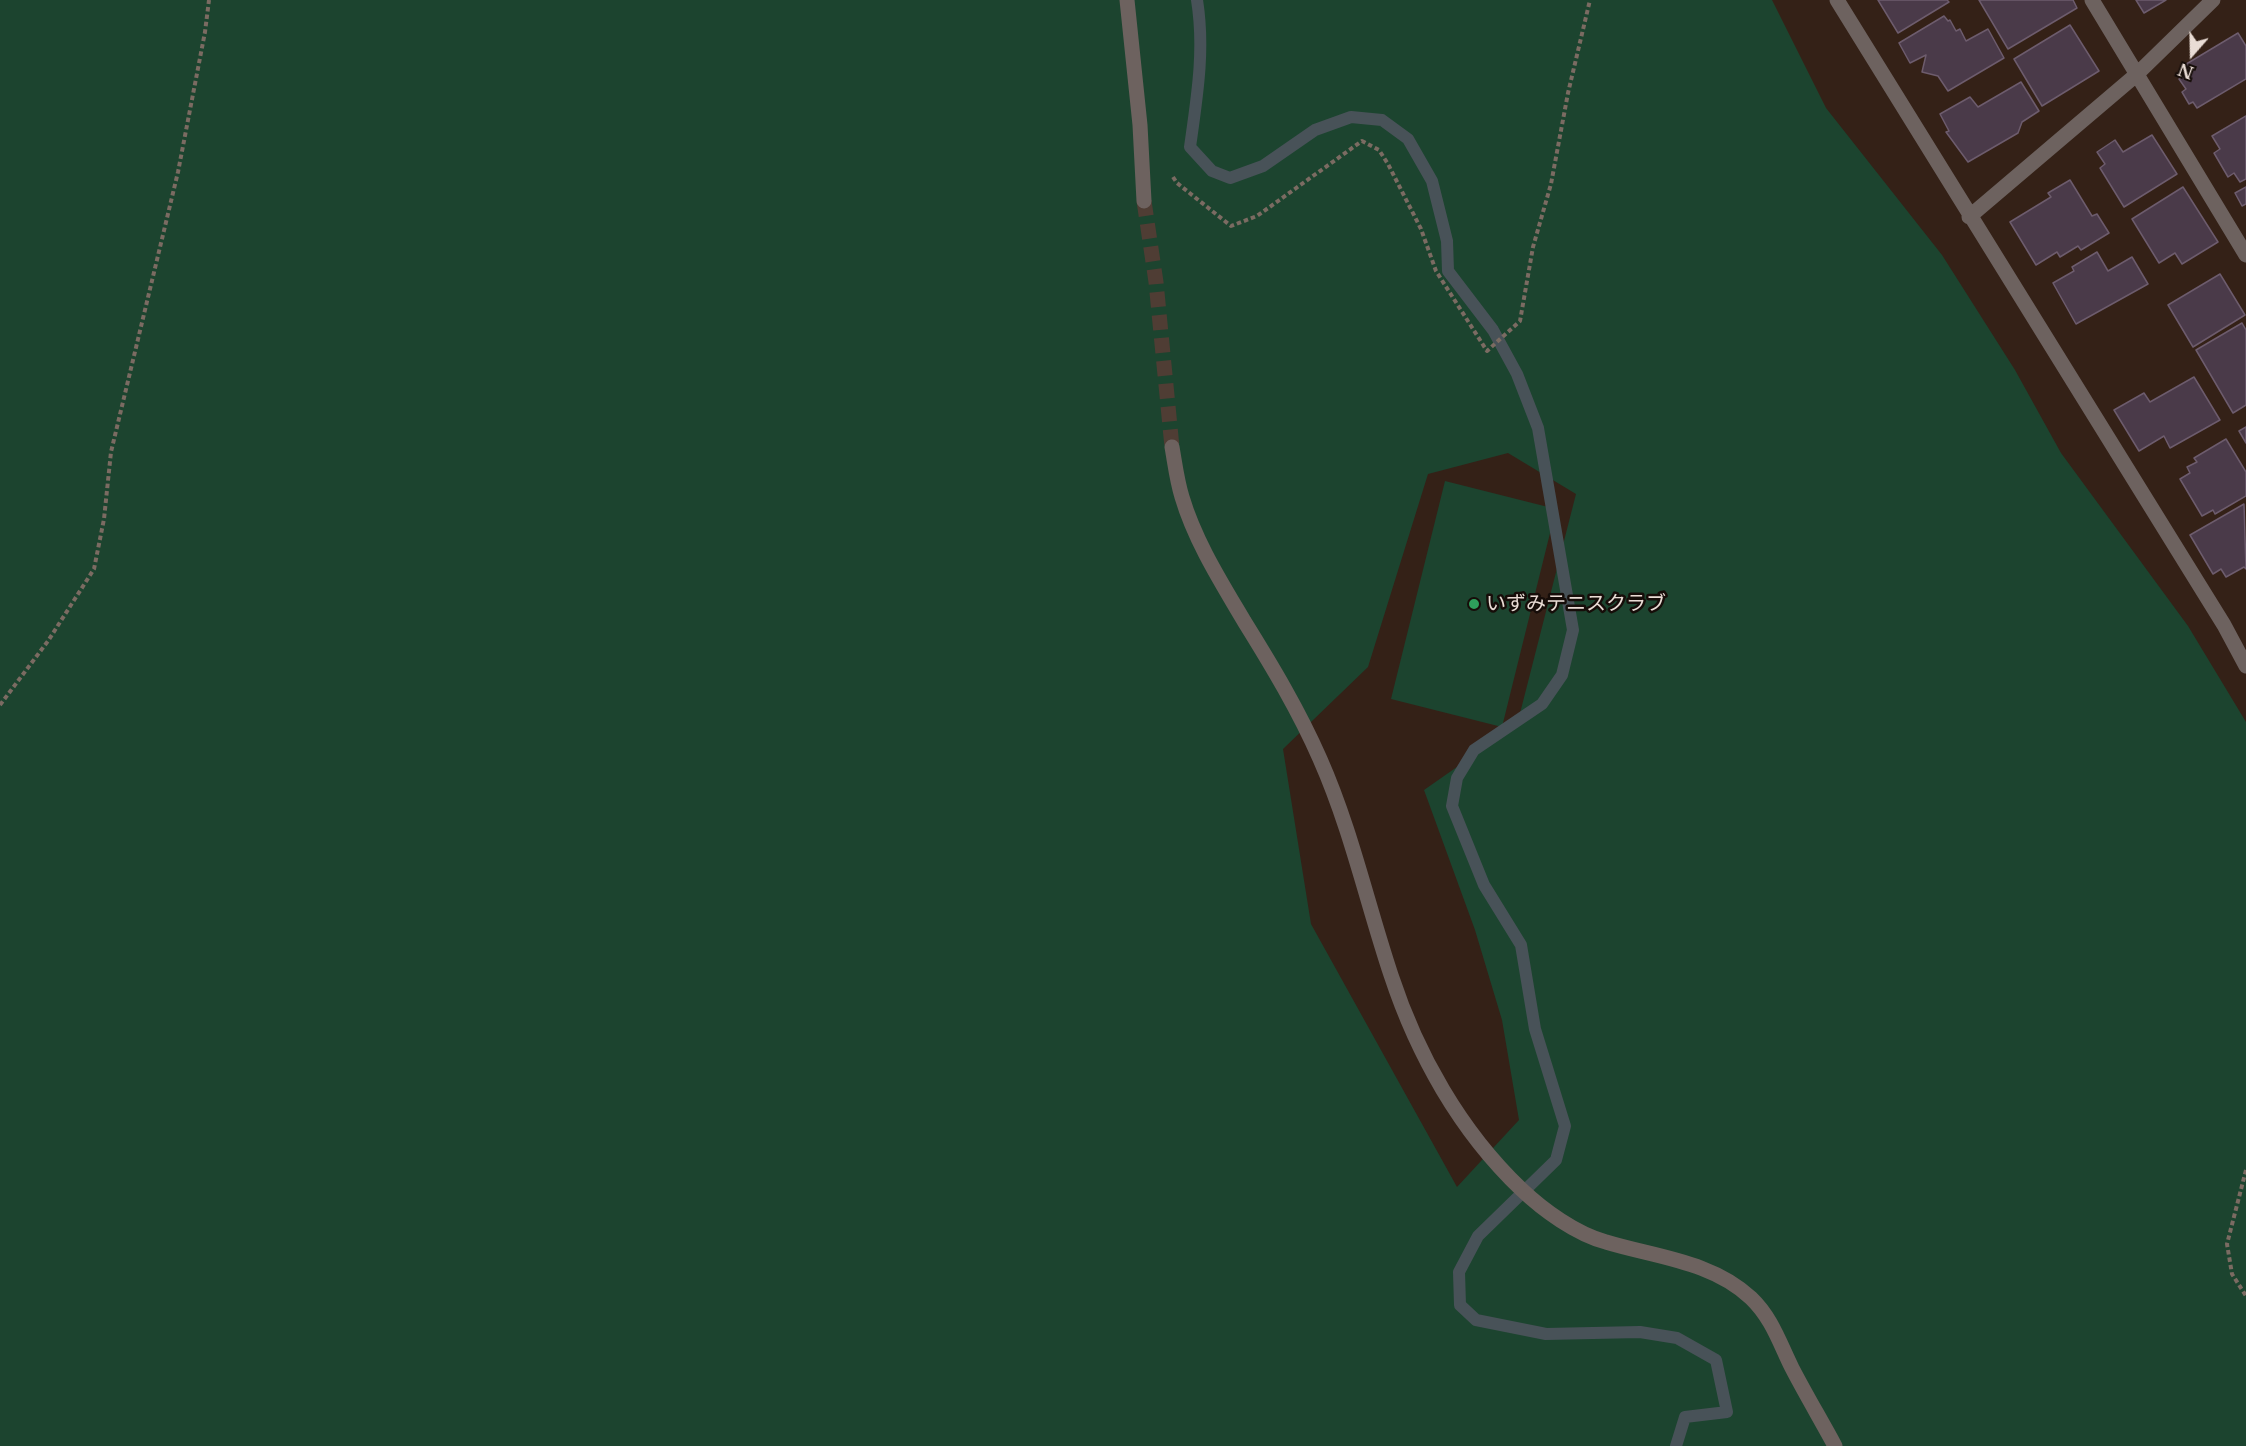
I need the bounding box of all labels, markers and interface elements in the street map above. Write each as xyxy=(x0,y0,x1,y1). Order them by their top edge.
north arrow xyxy=(2162,24,2222,84)
text: N xyxy=(2175,59,2196,83)
place label: いずみテニスクラブ xyxy=(1486,592,1666,616)
marker: いずみテニスクラブ xyxy=(1467,597,1481,611)

